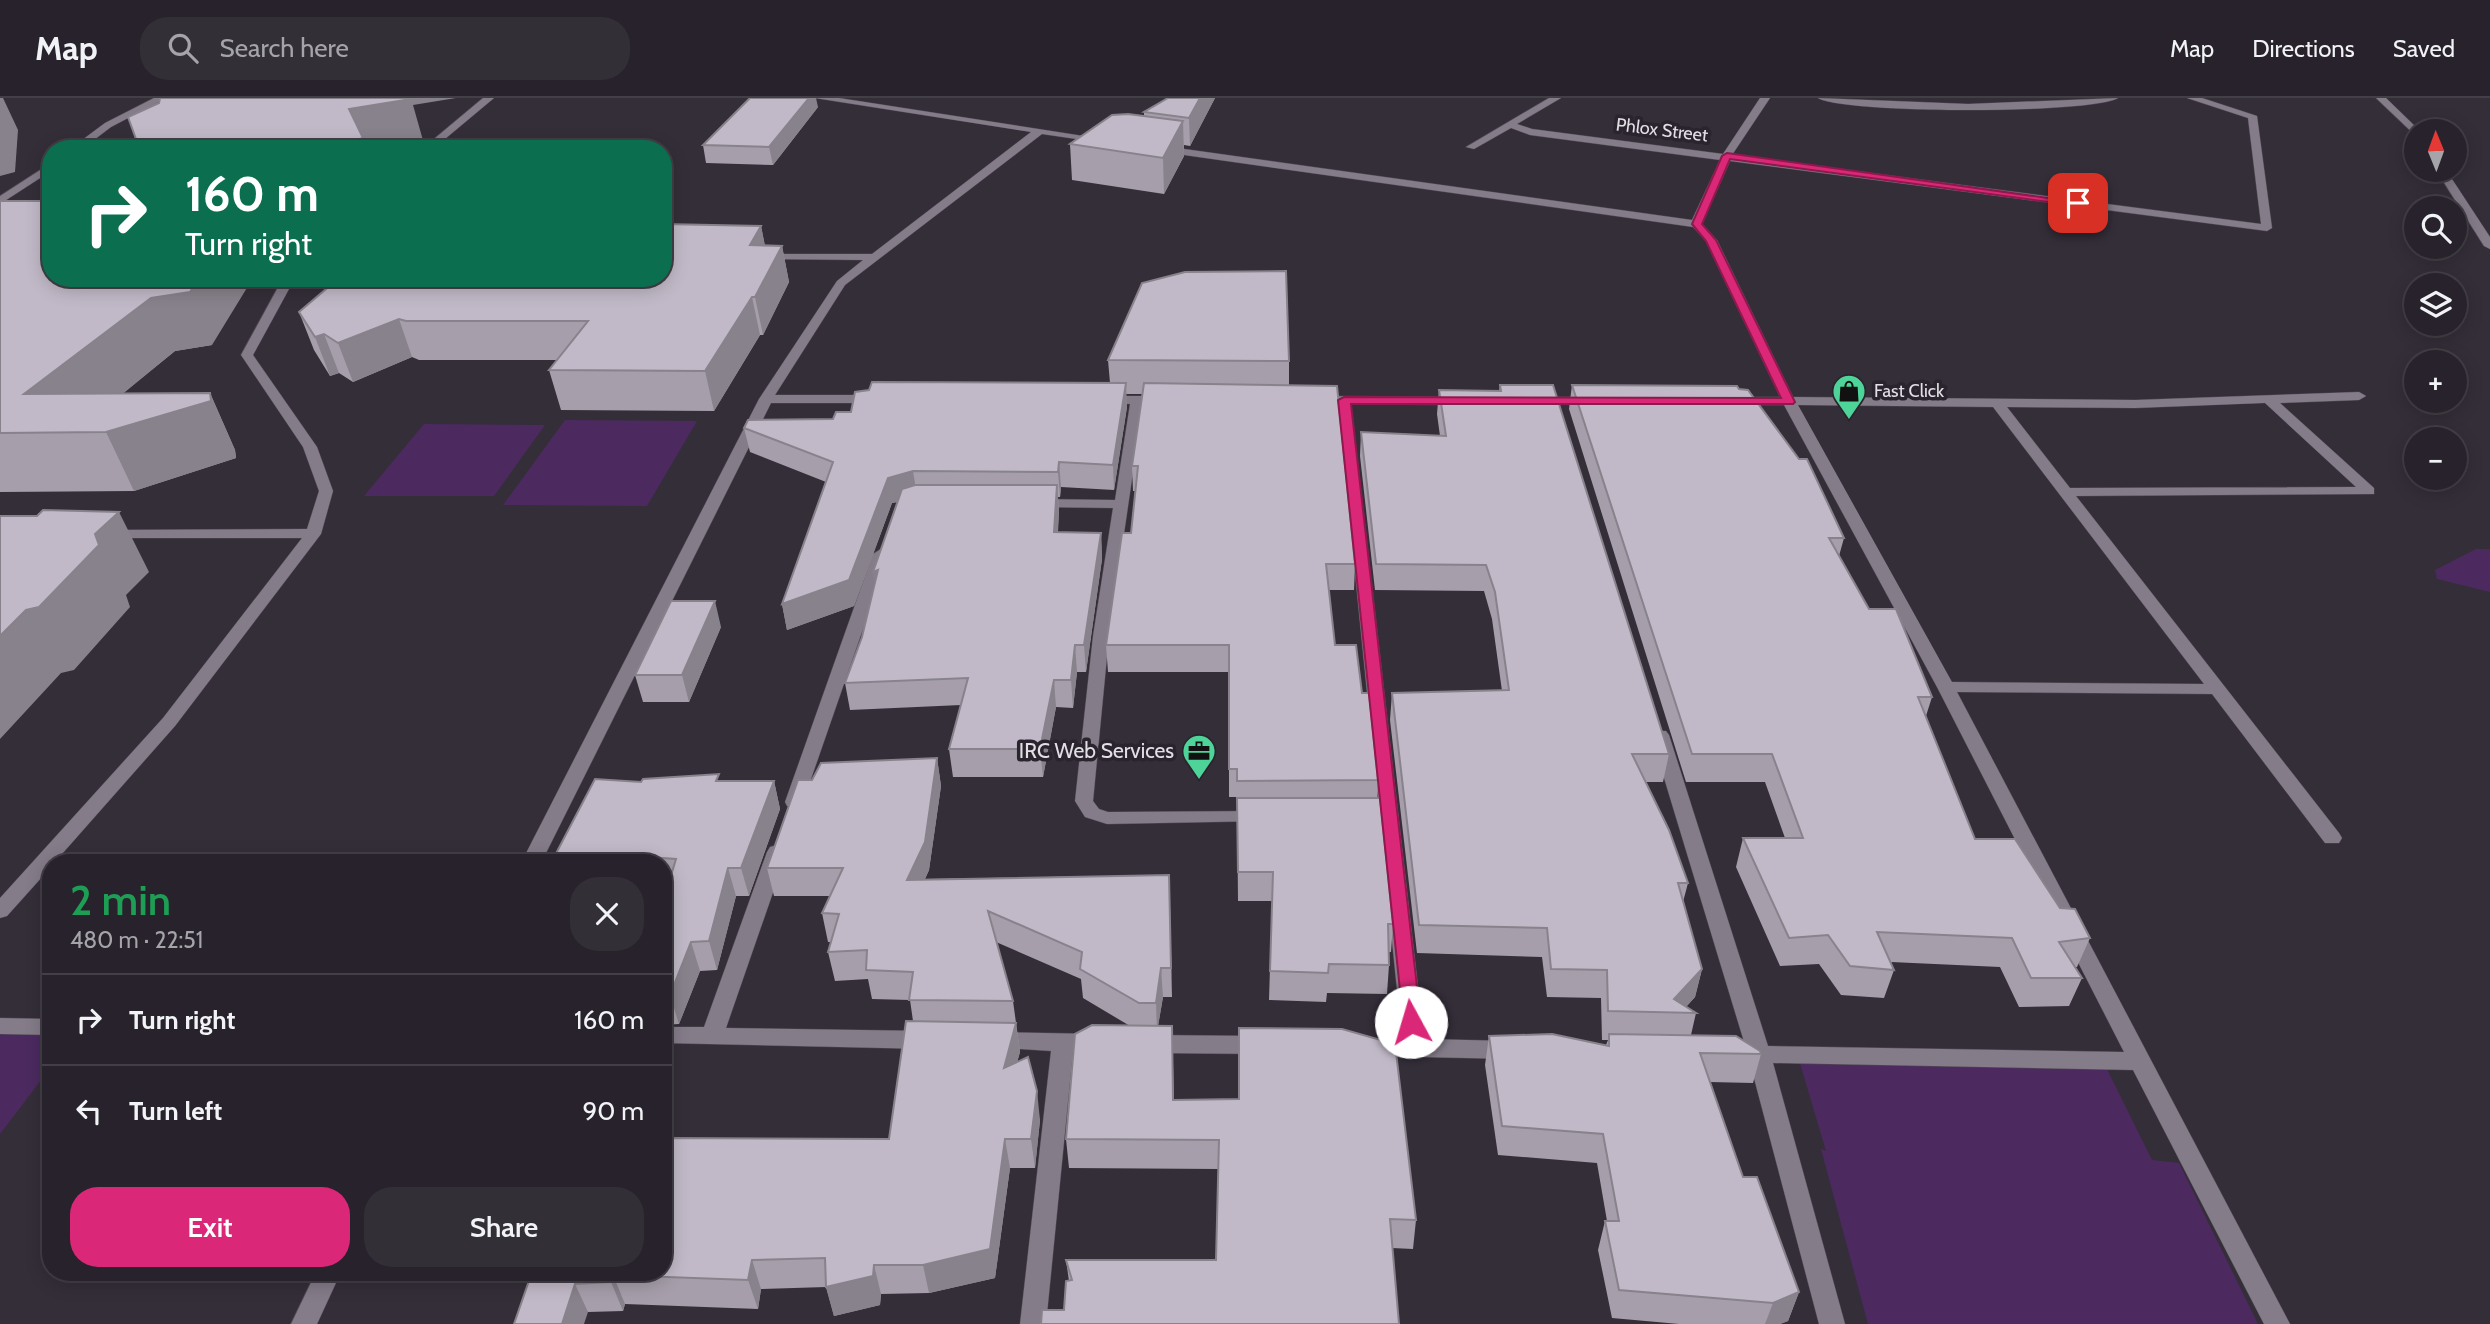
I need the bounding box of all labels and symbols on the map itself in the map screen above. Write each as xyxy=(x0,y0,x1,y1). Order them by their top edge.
street label: Phlox Street xyxy=(1615,113,1709,147)
north arrow xyxy=(2404,119,2468,182)
pin xyxy=(2048,173,2108,233)
shop icon: Fast Click xyxy=(1830,372,1868,421)
place label: Fast Click xyxy=(1874,380,1945,402)
office icon: IRC Web Services xyxy=(1180,732,1218,781)
place label: IRC Web Services xyxy=(1019,738,1174,763)
position arrow xyxy=(1374,985,1448,1059)

